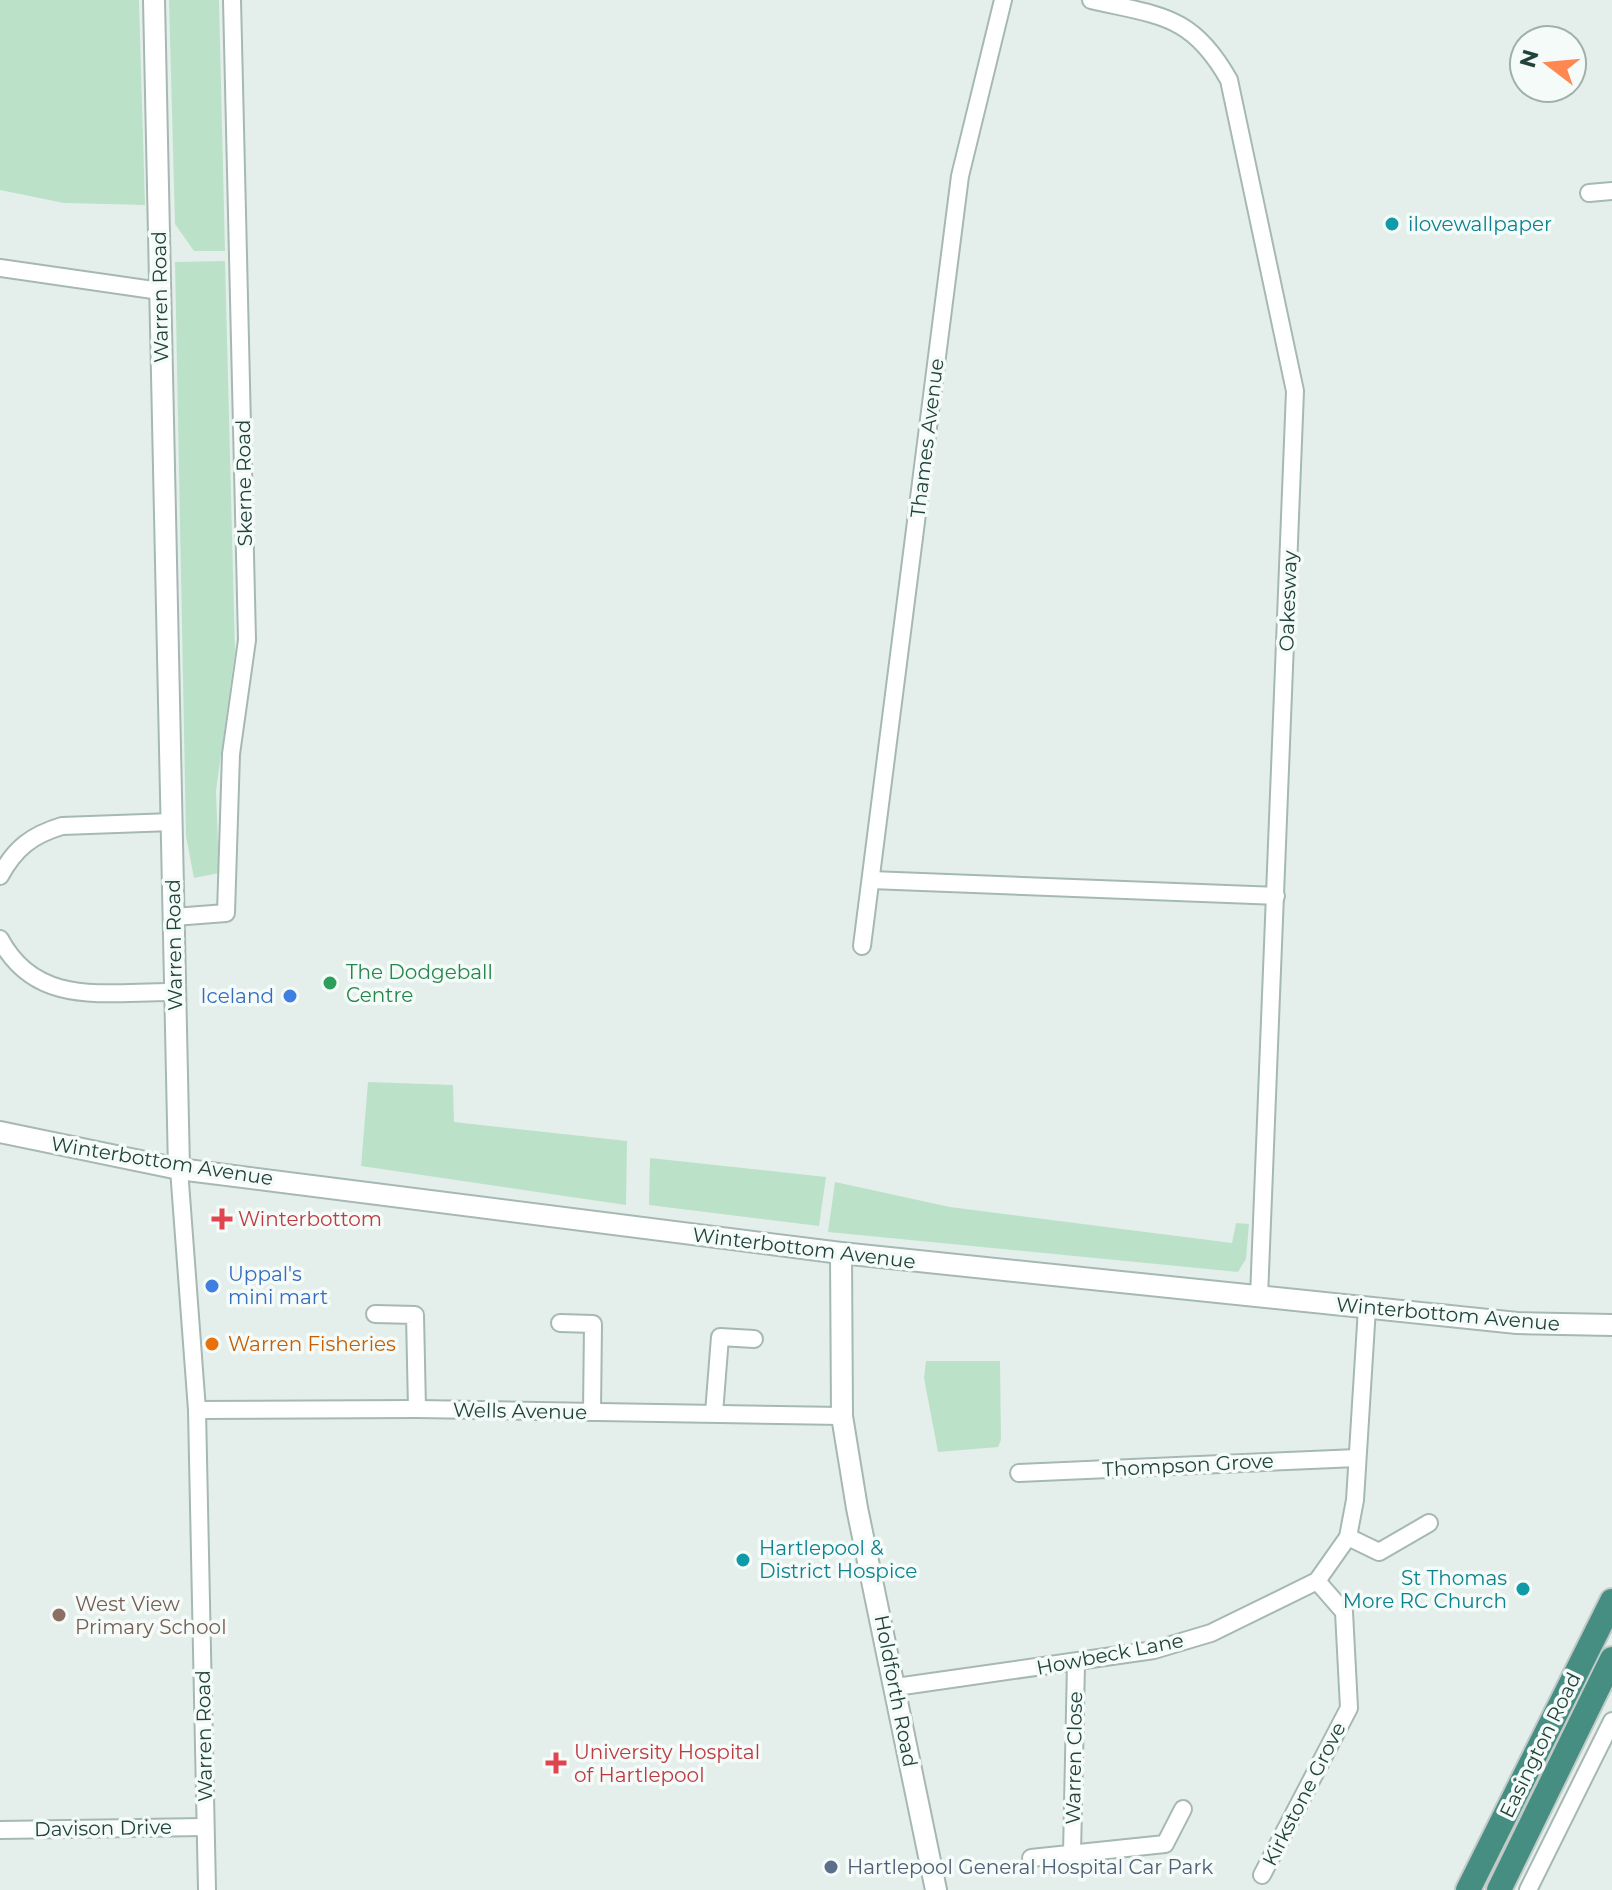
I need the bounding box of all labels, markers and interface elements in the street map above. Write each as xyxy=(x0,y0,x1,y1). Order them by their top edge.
north arrow xyxy=(1508,24,1588,104)
text: N xyxy=(1514,46,1545,71)
place label: ilovewallpaper xyxy=(1408,212,1552,236)
marker: ilovewallpaper xyxy=(1383,215,1401,233)
street label: Warren Road xyxy=(147,231,173,363)
street label: Thames Avenue xyxy=(905,357,949,519)
street label: Skerne Road xyxy=(231,419,257,547)
street label: Oakesway xyxy=(1274,550,1302,652)
street label: Warren Road xyxy=(161,879,187,1011)
place label: The Dodgeball Centre xyxy=(346,960,493,1007)
marker: The Dodgeball Centre xyxy=(321,974,339,992)
place label: Iceland xyxy=(201,984,274,1008)
marker: Iceland xyxy=(281,987,299,1005)
street label: Winterbottom Avenue xyxy=(49,1132,275,1190)
place label: Winterbottom xyxy=(238,1207,382,1231)
marker: Winterbottom xyxy=(213,1210,231,1228)
street label: Winterbottom Avenue xyxy=(691,1222,917,1274)
place label: Uppal's mini mart xyxy=(228,1262,328,1309)
marker: Uppal's mini mart xyxy=(203,1277,221,1295)
street label: Winterbottom Avenue xyxy=(1335,1292,1561,1336)
place label: Warren Fisheries xyxy=(228,1332,396,1356)
marker: Warren Fisheries xyxy=(203,1335,221,1353)
street label: Wells Avenue xyxy=(453,1398,587,1424)
street label: Thompson Grove xyxy=(1102,1449,1274,1481)
place label: Hartlepool & District Hospice xyxy=(759,1536,917,1583)
marker: Hartlepool & District Hospice xyxy=(734,1551,752,1569)
place label: St Thomas More RC Church xyxy=(1343,1566,1507,1613)
marker: St Thomas More RC Church xyxy=(1514,1580,1532,1598)
place label: West View Primary School xyxy=(75,1592,227,1639)
marker: West View Primary School xyxy=(50,1606,68,1624)
street label: Holdforth Road xyxy=(869,1613,923,1769)
street label: Howbeck Lane xyxy=(1034,1628,1186,1680)
street label: Easington Road xyxy=(1494,1668,1586,1822)
street label: Warren Road xyxy=(191,1670,217,1802)
street label: Warren Close xyxy=(1061,1691,1087,1825)
street label: Kirkstone Grove xyxy=(1257,1718,1351,1870)
place label: University Hospital of Hartlepool xyxy=(574,1740,760,1787)
marker: University Hospital of Hartlepool xyxy=(545,1752,567,1774)
street label: Davison Drive xyxy=(34,1815,172,1841)
place label: Hartlepool General Hospital Car Park xyxy=(847,1855,1213,1879)
marker: Hartlepool General Hospital Car Park xyxy=(822,1858,840,1876)

